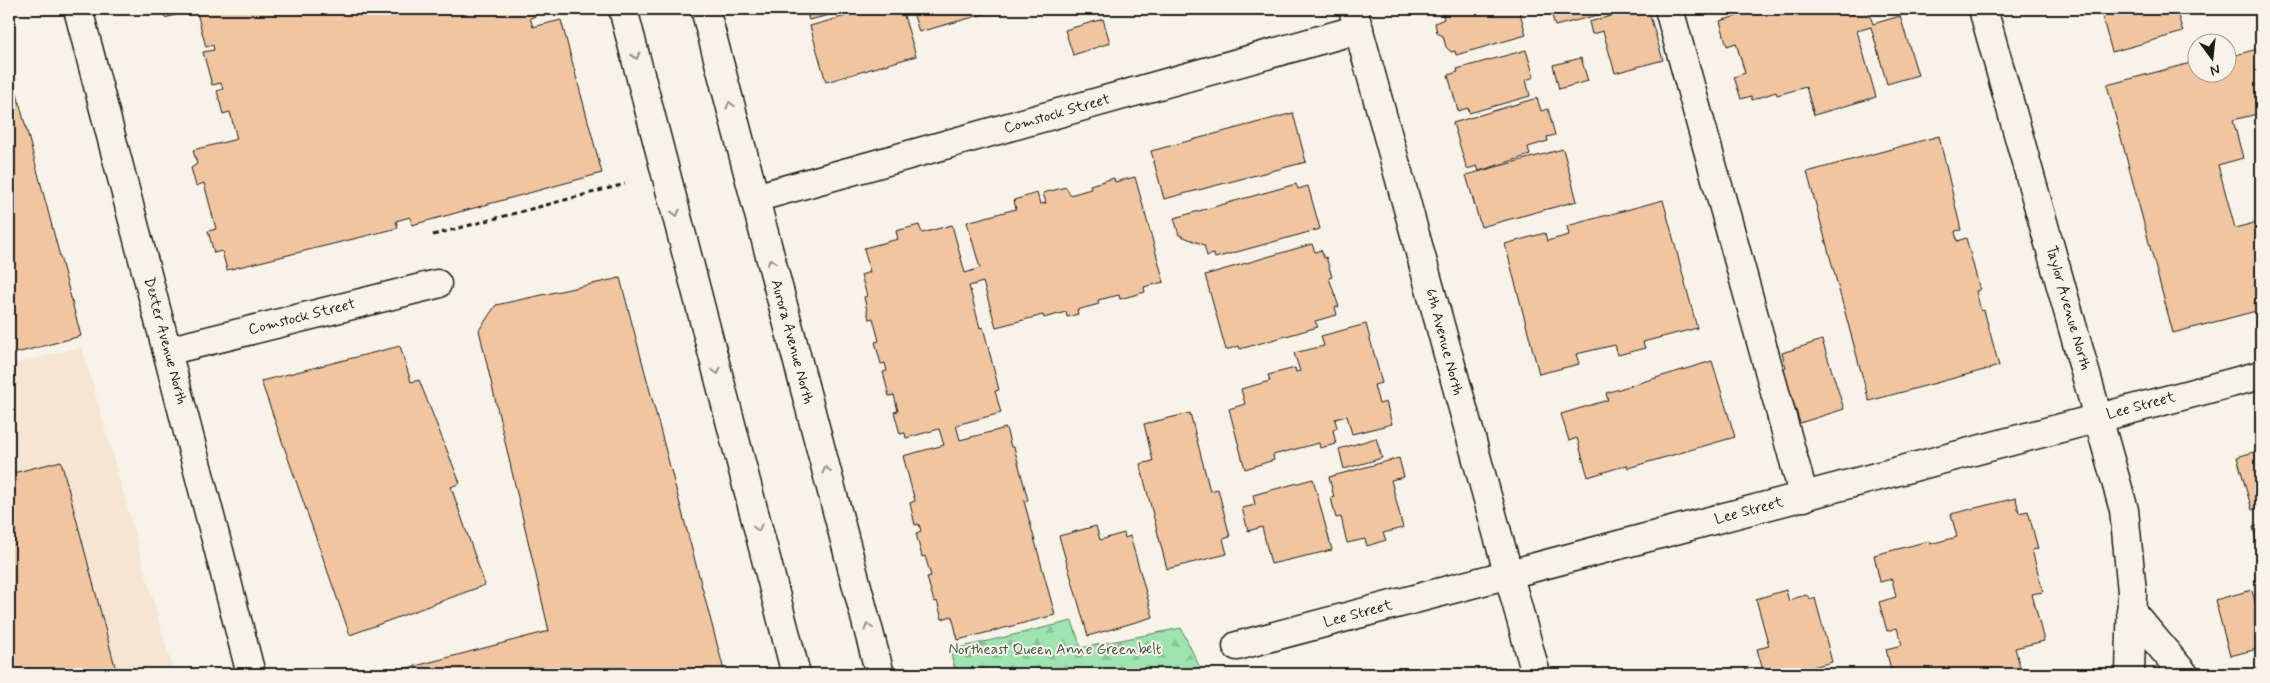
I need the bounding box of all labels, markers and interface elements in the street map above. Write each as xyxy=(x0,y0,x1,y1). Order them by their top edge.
north arrow xyxy=(2188,32,2238,82)
one-way arrow xyxy=(630,51,640,60)
text: N xyxy=(2208,60,2222,79)
street label: Comstock Street xyxy=(1002,89,1112,139)
one-way arrow xyxy=(725,100,736,109)
one-way arrow xyxy=(670,209,681,218)
street label: Taylor Avenue North xyxy=(2041,243,2095,373)
one-way arrow xyxy=(767,259,777,267)
street label: Dexter Avenue North xyxy=(138,275,192,407)
street label: Aurora Avenue North xyxy=(766,277,818,407)
street label: 6th Avenue North xyxy=(1420,286,1468,398)
street label: Comstock Street xyxy=(246,294,358,340)
one-way arrow xyxy=(711,366,722,375)
street label: Lee Street xyxy=(2104,387,2178,425)
one-way arrow xyxy=(821,466,832,474)
street label: Lee Street xyxy=(1712,492,1786,530)
one-way arrow xyxy=(752,523,762,531)
street label: Lee Street xyxy=(1321,595,1395,633)
one-way arrow xyxy=(863,624,873,632)
park label: Northeast Queen Anne Greenbelt xyxy=(949,640,1162,660)

